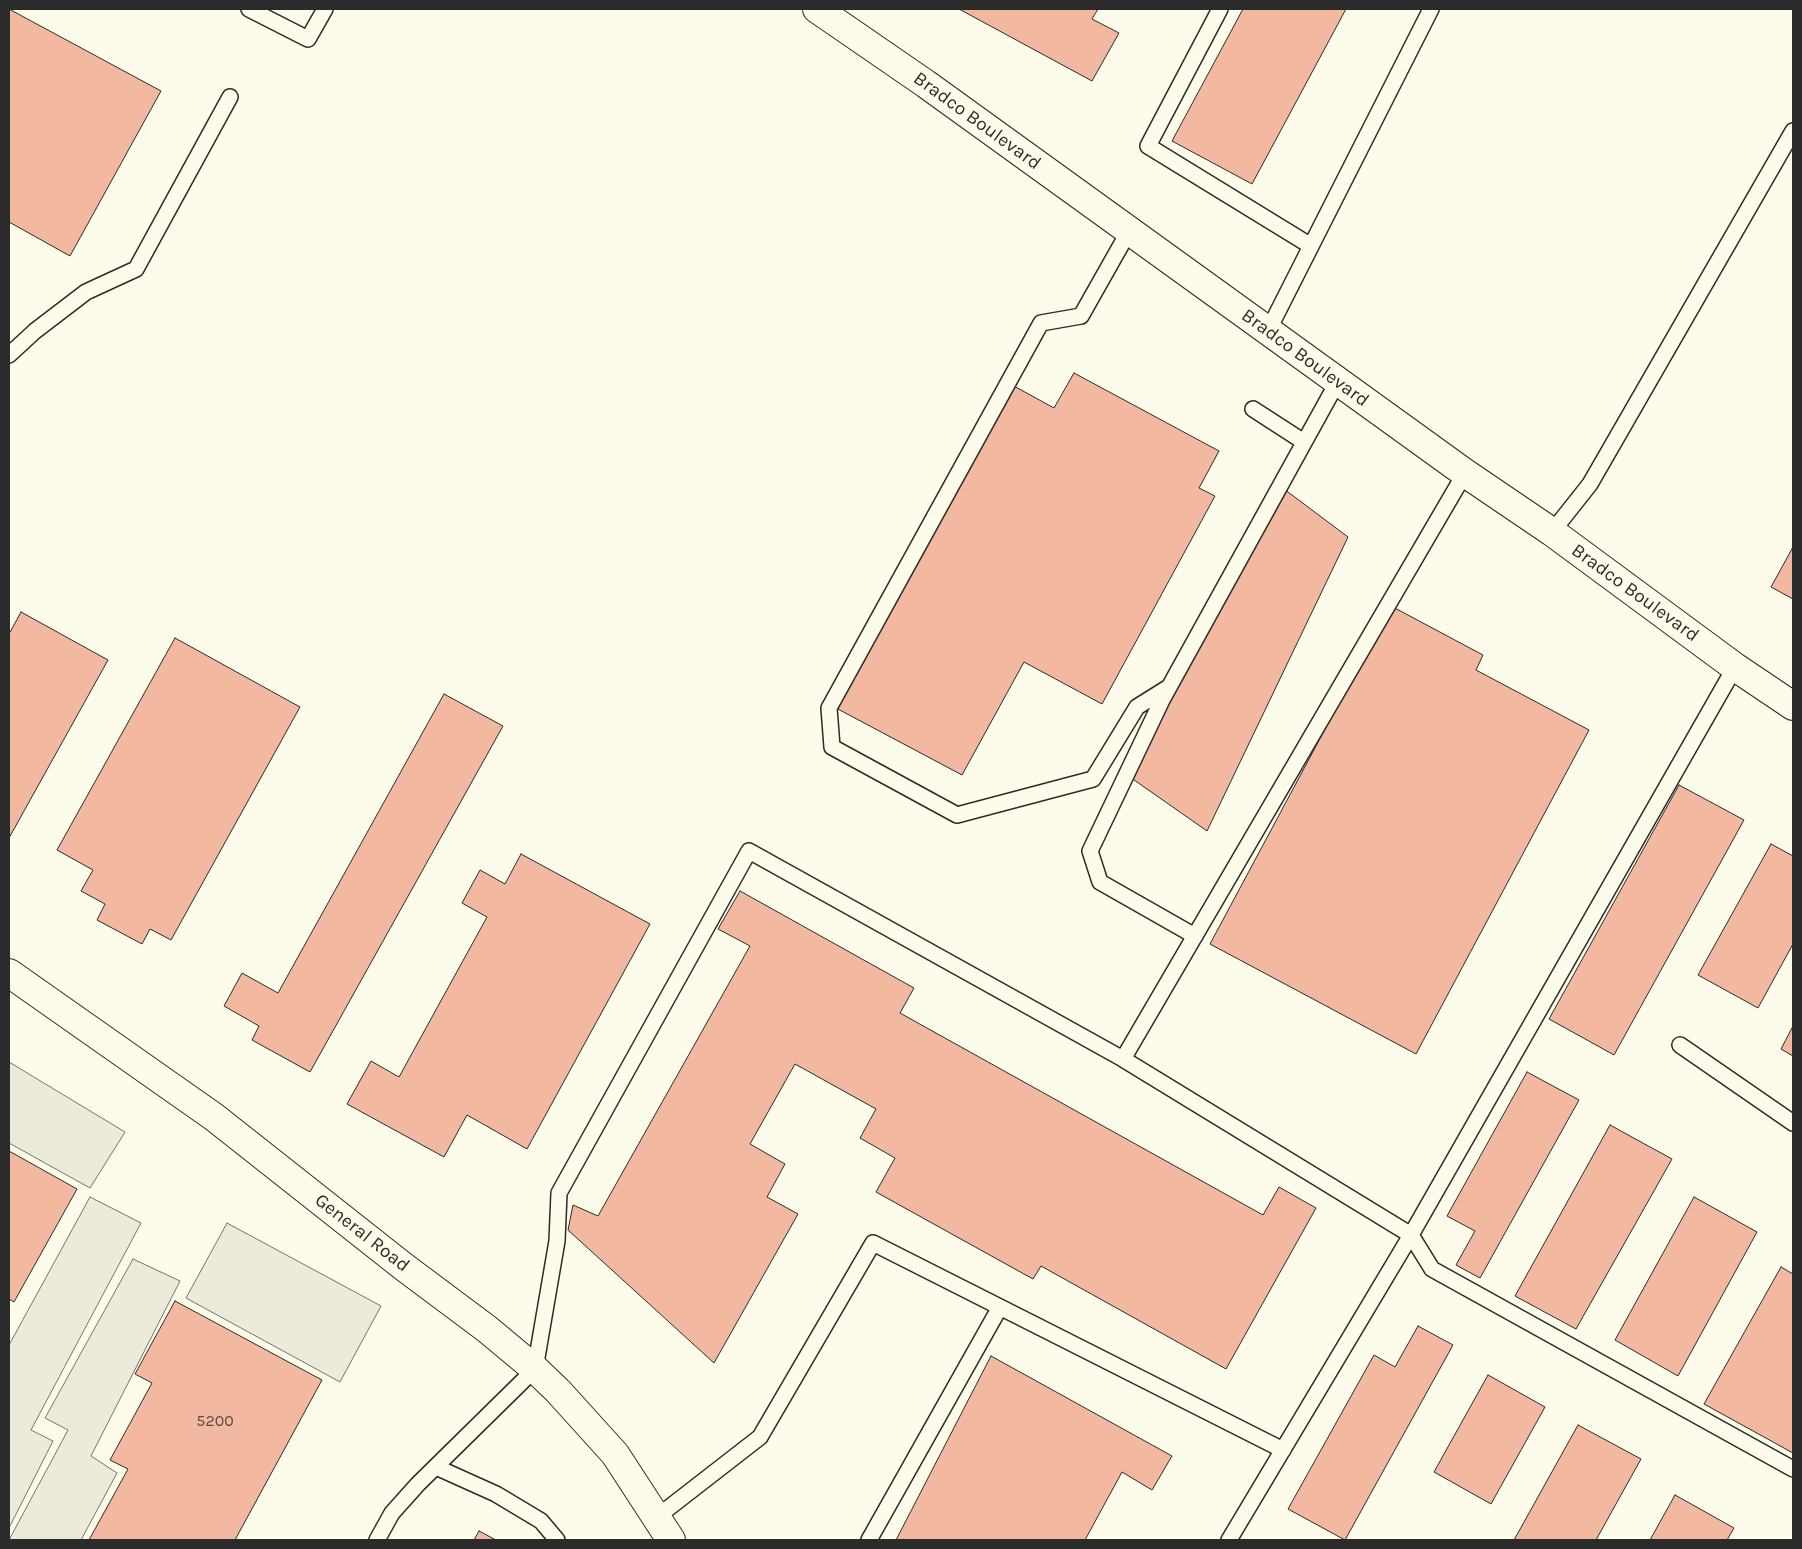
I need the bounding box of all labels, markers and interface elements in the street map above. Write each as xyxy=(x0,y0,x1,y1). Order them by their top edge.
street label: Bradco Boulevard xyxy=(909,67,1045,175)
street label: Bradco Boulevard xyxy=(1237,304,1373,412)
street label: Bradco Boulevard xyxy=(1567,539,1703,647)
street label: General Road xyxy=(310,1189,414,1277)
house number: 5200 xyxy=(196,1411,234,1431)

